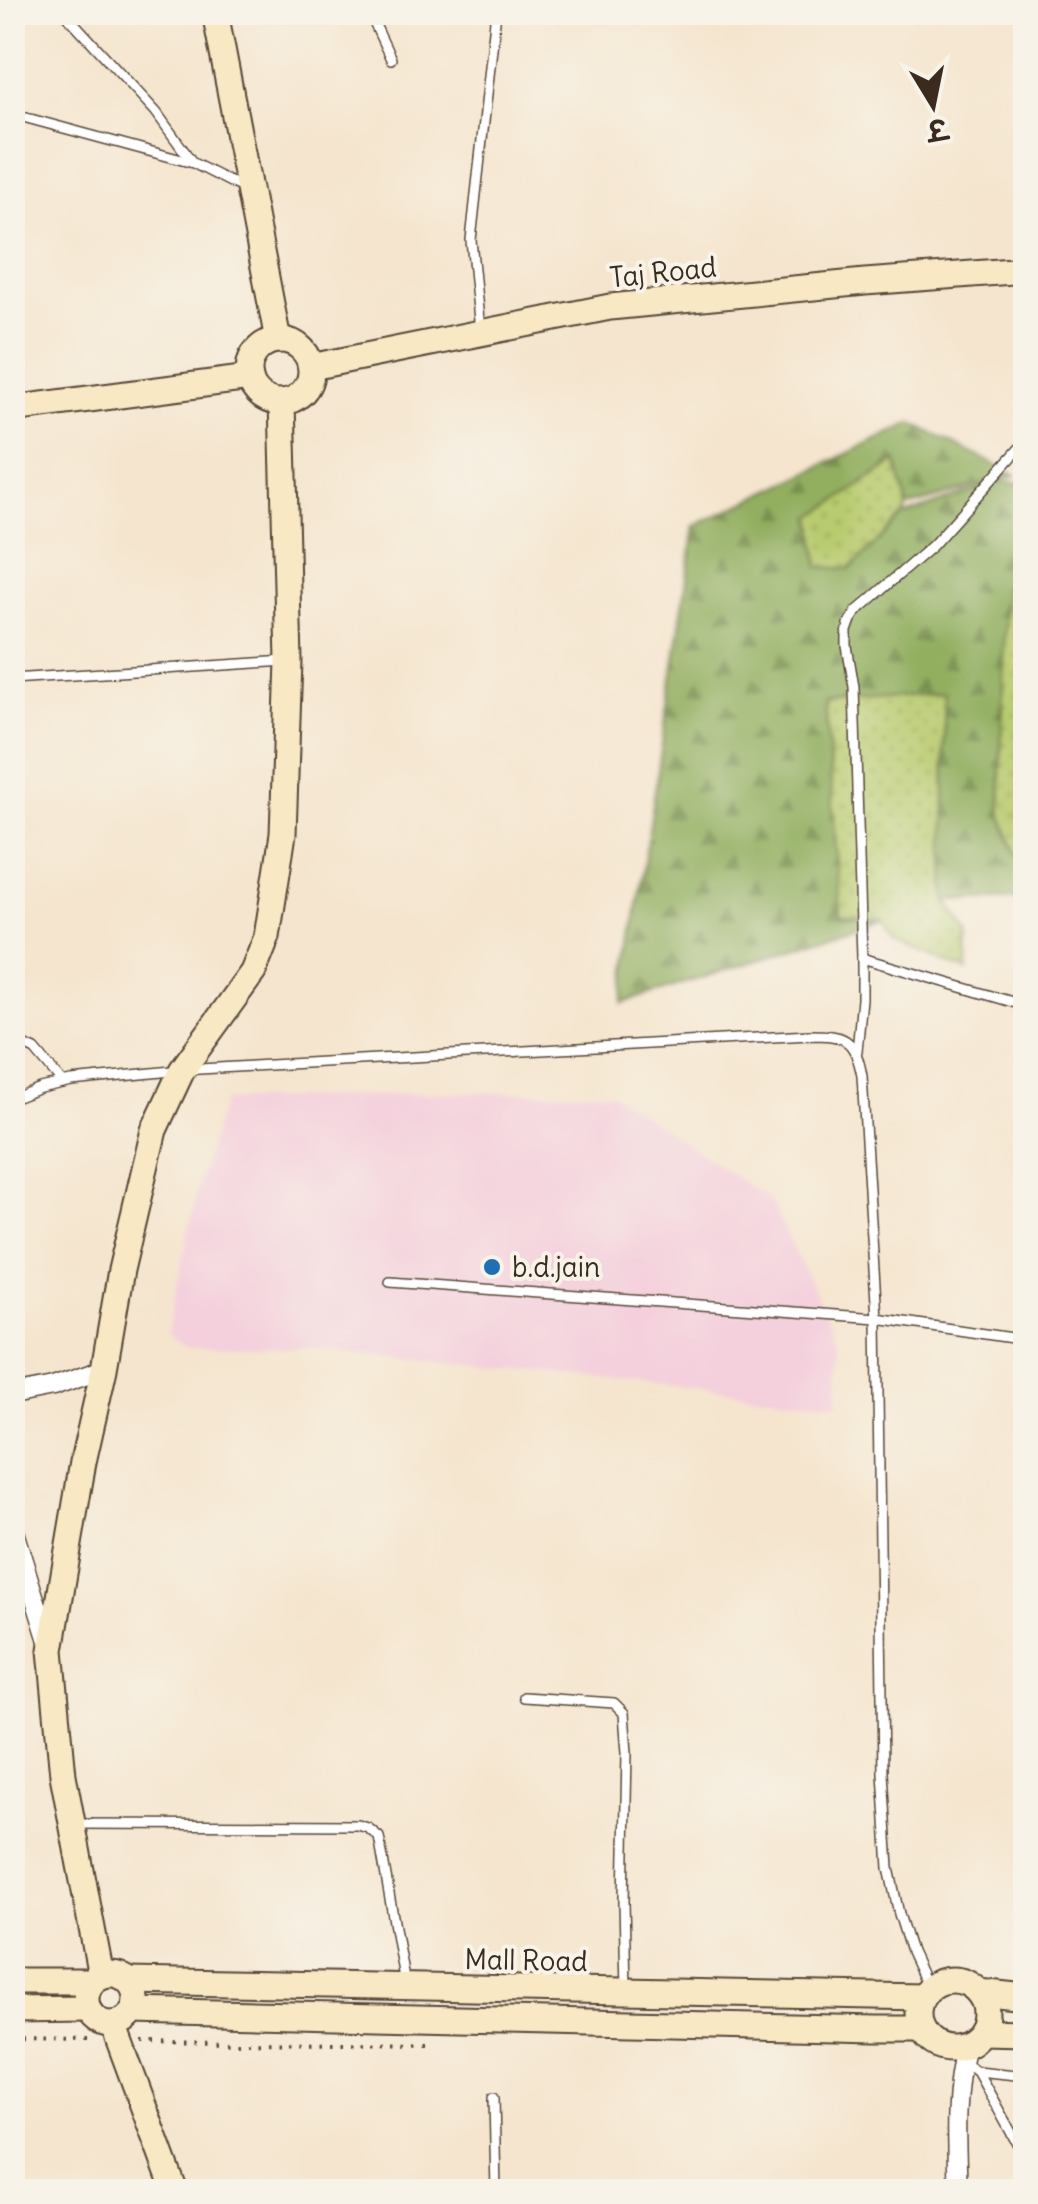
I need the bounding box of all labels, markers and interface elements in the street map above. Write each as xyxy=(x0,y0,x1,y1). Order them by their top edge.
north arrow xyxy=(883,55,983,155)
text: उ xyxy=(923,110,953,149)
street label: Taj Road xyxy=(608,248,718,296)
place label: b.d.jain xyxy=(512,1249,600,1285)
marker: b.d.jain xyxy=(481,1256,503,1278)
street label: Mall Road xyxy=(464,1941,588,1979)

